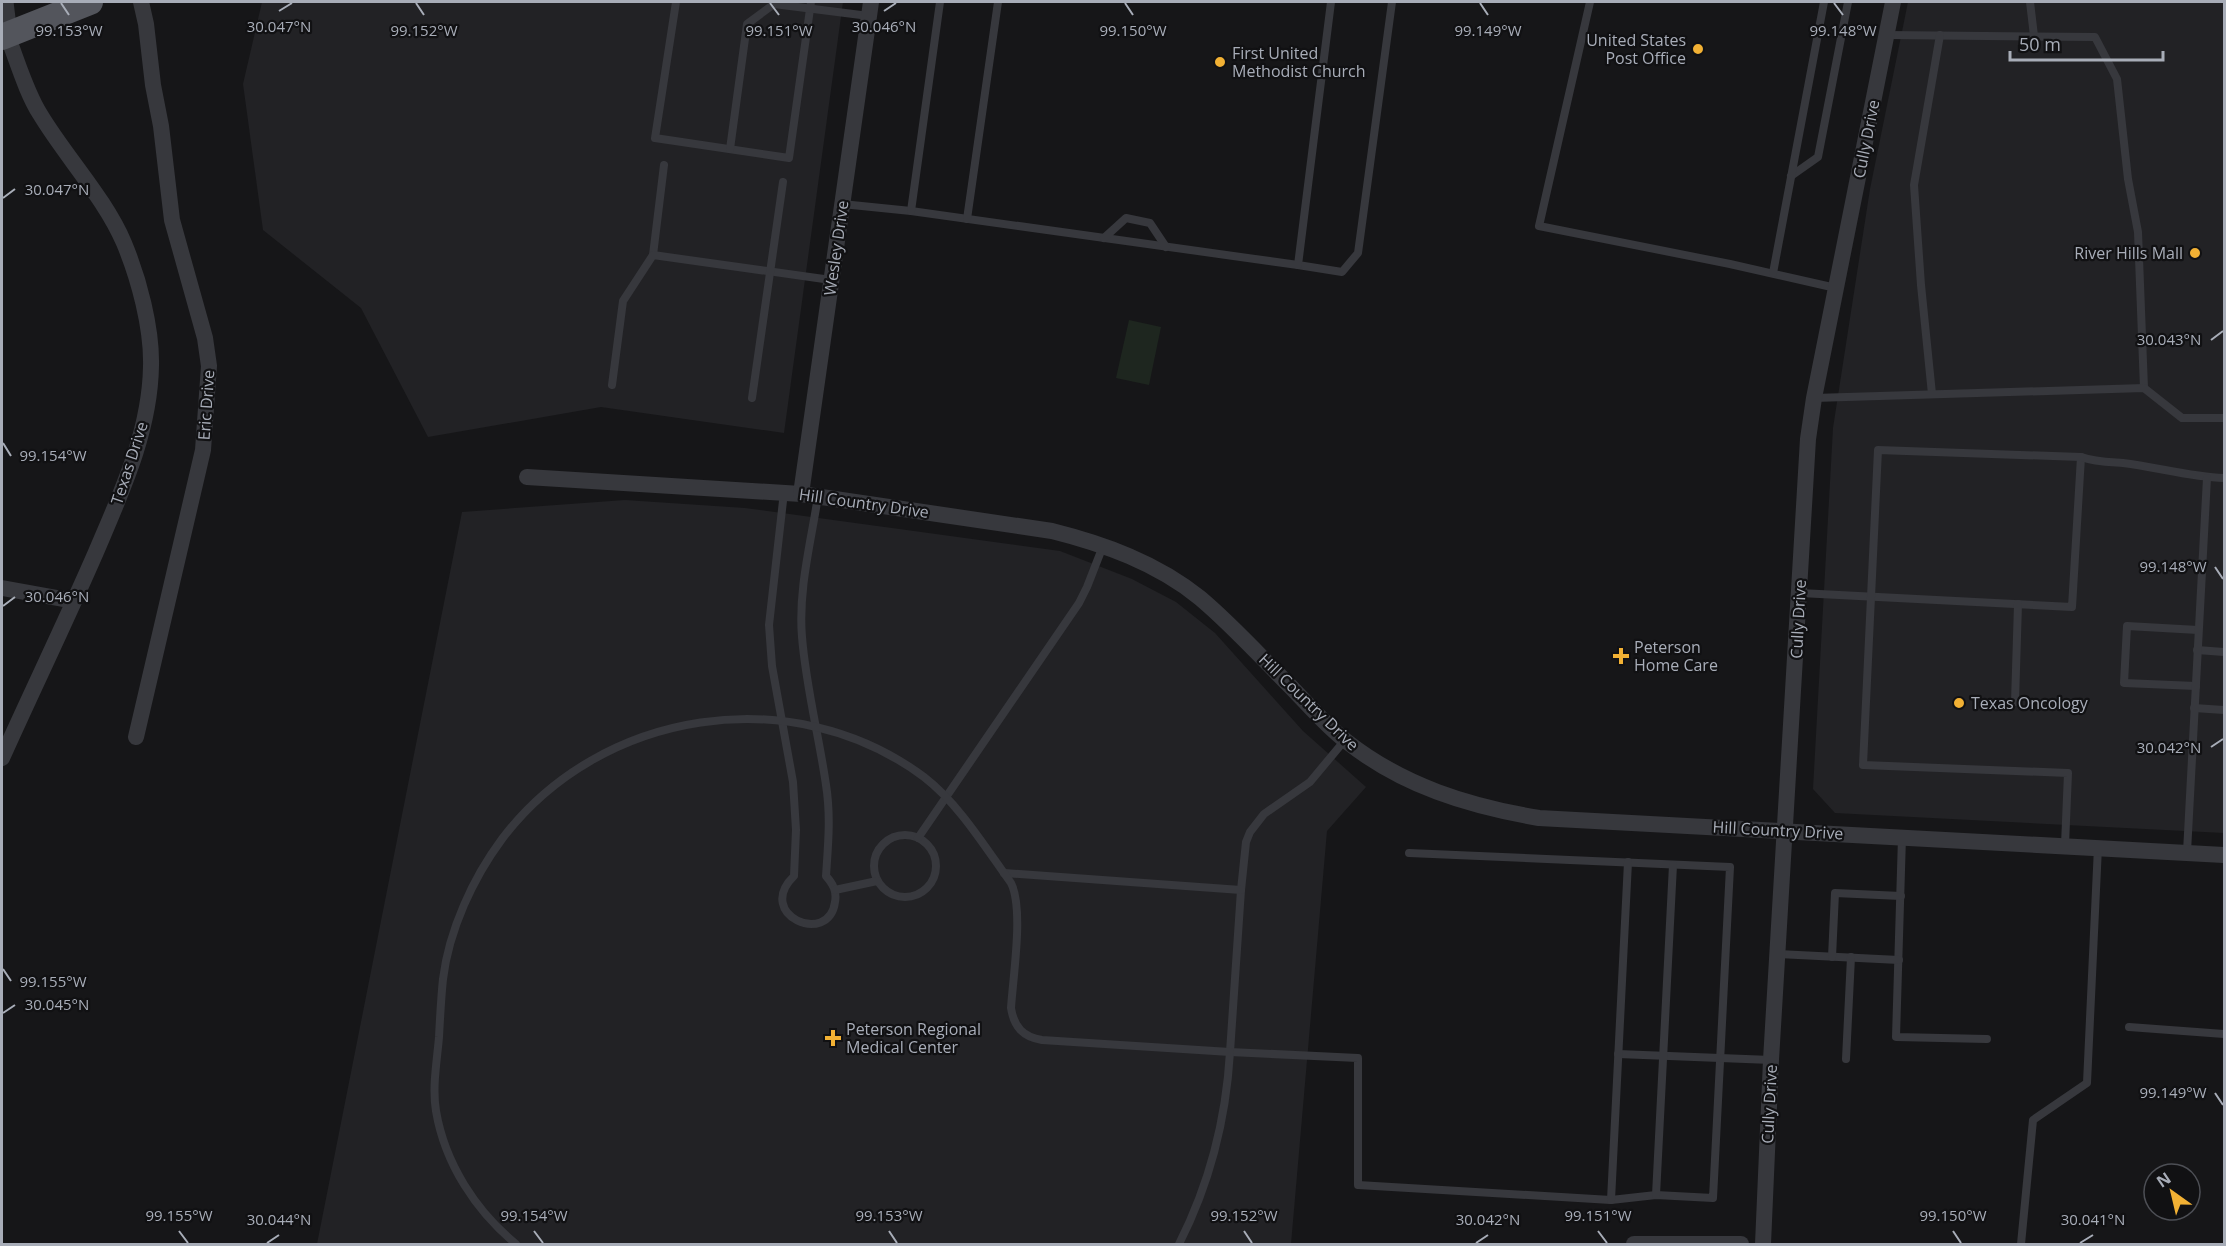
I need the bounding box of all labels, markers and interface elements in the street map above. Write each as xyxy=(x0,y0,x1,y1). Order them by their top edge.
text: 30.047°N xyxy=(247,16,311,36)
text: 30.046°N xyxy=(852,16,916,36)
text: 99.153°W xyxy=(35,20,103,40)
text: 99.152°W xyxy=(390,20,458,40)
text: 99.151°W xyxy=(745,20,813,40)
text: 99.150°W xyxy=(1099,20,1167,40)
text: 99.149°W xyxy=(1454,20,1522,40)
text: 99.148°W xyxy=(1809,20,1877,40)
scale bar xyxy=(2010,24,2163,62)
place label: United States Post Office xyxy=(1586,29,1686,69)
text: 50 m xyxy=(2019,32,2061,56)
place label: First United Methodist Church xyxy=(1232,42,1366,82)
marker: United States Post Office xyxy=(1691,42,1705,56)
marker: First United Methodist Church xyxy=(1213,55,1227,69)
street label: Cully Drive xyxy=(1848,98,1884,180)
text: 30.047°N xyxy=(25,179,89,199)
street label: Wesley Drive xyxy=(818,199,854,297)
place label: River Hills Mall xyxy=(2074,242,2183,264)
marker: River Hills Mall xyxy=(2188,246,2202,260)
text: 30.043°N xyxy=(2137,329,2201,349)
street label: Eric Drive xyxy=(193,369,219,441)
street label: Texas Drive xyxy=(105,419,153,507)
text: 99.154°W xyxy=(19,445,87,465)
street label: Hill Country Drive xyxy=(798,483,930,523)
text: 99.148°W xyxy=(2139,556,2207,576)
street label: Cully Drive xyxy=(1785,579,1811,659)
text: 30.046°N xyxy=(25,586,89,606)
place label: Peterson Home Care xyxy=(1634,636,1718,676)
marker: Peterson Home Care xyxy=(1612,647,1630,665)
street label: Hill Country Drive xyxy=(1254,649,1364,755)
place label: Texas Oncology xyxy=(1971,692,2089,714)
marker: Texas Oncology xyxy=(1952,696,1966,710)
text: 30.042°N xyxy=(2137,737,2201,757)
street label: Hill Country Drive xyxy=(1712,816,1844,844)
text: 99.155°W xyxy=(19,971,87,991)
text: 30.045°N xyxy=(25,994,89,1014)
place label: Peterson Regional Medical Center xyxy=(846,1018,981,1058)
marker: Peterson Regional Medical Center xyxy=(824,1029,842,1047)
street label: Cully Drive xyxy=(1756,1064,1782,1144)
text: 99.149°W xyxy=(2139,1082,2207,1102)
north arrow xyxy=(2142,1162,2202,1222)
text: N xyxy=(2152,1167,2175,1192)
text: 99.155°W xyxy=(145,1205,213,1225)
text: 99.154°W xyxy=(500,1205,568,1225)
text: 99.153°W xyxy=(855,1205,923,1225)
text: 99.152°W xyxy=(1210,1205,1278,1225)
text: 99.151°W xyxy=(1564,1205,1632,1225)
text: 99.150°W xyxy=(1919,1205,1987,1225)
text: 30.044°N xyxy=(247,1209,311,1229)
text: 30.042°N xyxy=(1456,1209,1520,1229)
text: 30.041°N xyxy=(2061,1209,2125,1229)

